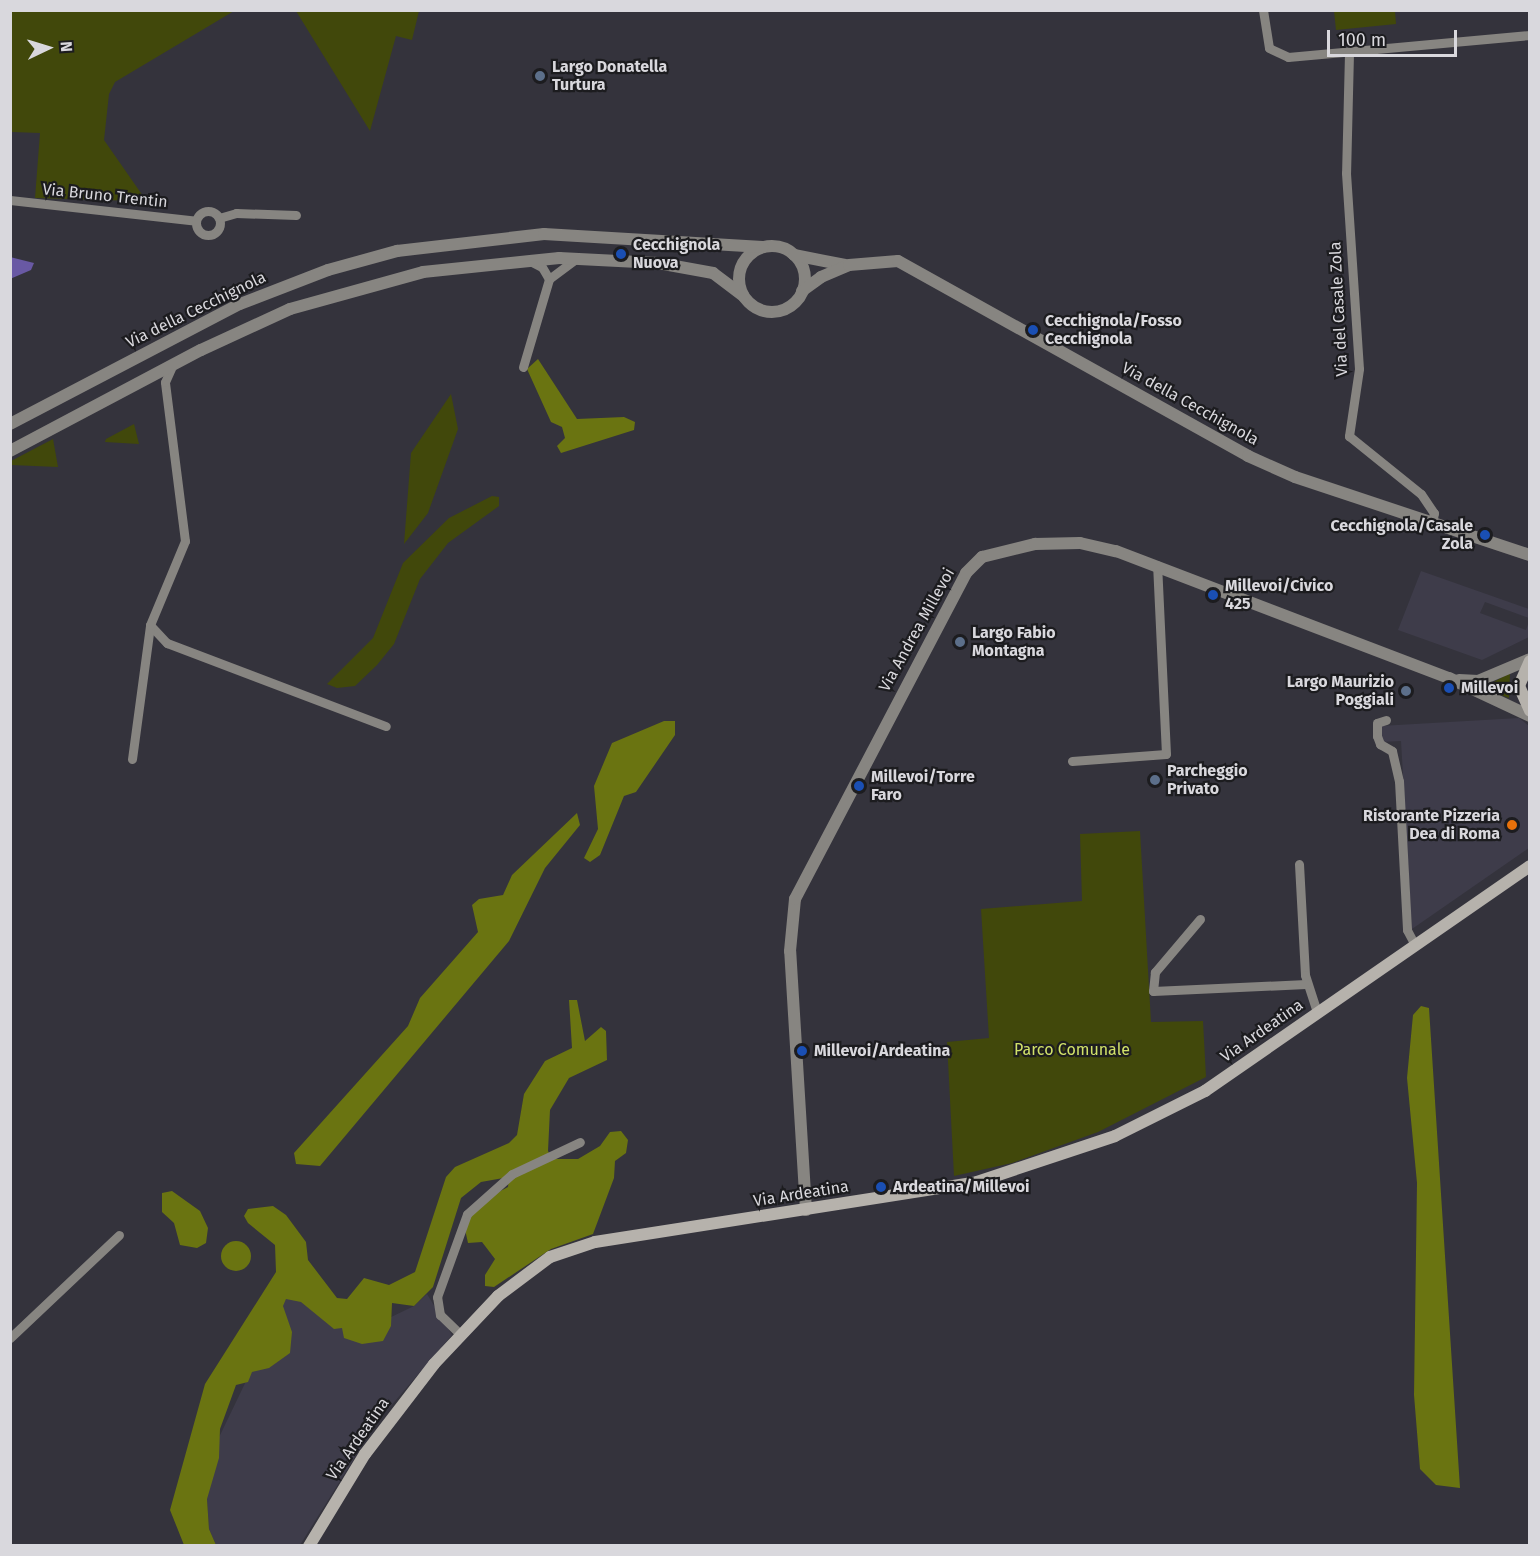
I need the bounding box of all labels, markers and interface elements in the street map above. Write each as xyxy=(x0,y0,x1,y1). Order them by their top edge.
north arrow xyxy=(18,18,78,78)
scale bar xyxy=(1330,18,1460,56)
text: 100 m xyxy=(1338,29,1386,51)
text: N xyxy=(57,41,76,53)
place label: Largo Donatella Turtura xyxy=(552,57,667,95)
marker: Largo Donatella Turtura xyxy=(533,69,547,83)
street label: Via Bruno Trentin xyxy=(41,180,169,212)
place label: Cecchignola Nuova xyxy=(633,235,720,273)
street label: Via del Casale Zola xyxy=(1326,241,1352,377)
marker: Cecchignola Nuova xyxy=(614,247,628,261)
street label: Via della Cecchignola xyxy=(123,268,269,352)
place label: Cecchignola/Fosso Cecchignola xyxy=(1045,311,1182,349)
marker: Cecchignola/Fosso Cecchignola xyxy=(1026,323,1040,337)
street label: Via della Cecchignola xyxy=(1118,358,1262,450)
place label: Cecchignola/Casale Zola xyxy=(1330,516,1473,554)
marker: Cecchignola/Casale Zola xyxy=(1478,528,1492,542)
street label: Via Andrea Millevoi xyxy=(875,565,959,695)
place label: Millevoi/Civico 425 xyxy=(1225,576,1333,614)
marker: Millevoi/Civico 425 xyxy=(1206,588,1220,602)
place label: Largo Fabio Montagna xyxy=(972,623,1056,661)
marker: Largo Fabio Montagna xyxy=(953,635,967,649)
place label: Largo Maurizio Poggiali xyxy=(1287,672,1394,710)
place label: Millevoi xyxy=(1461,678,1518,698)
marker: Millevoi xyxy=(1442,681,1456,695)
marker: Largo Maurizio Poggiali xyxy=(1399,684,1413,698)
place label: Parcheggio Privato xyxy=(1167,761,1248,799)
place label: Millevoi/Torre Faro xyxy=(871,767,975,805)
marker: Parcheggio Privato xyxy=(1148,773,1162,787)
marker: Millevoi/Torre Faro xyxy=(852,779,866,793)
place label: Ristorante Pizzeria Dea di Roma xyxy=(1363,806,1500,844)
marker: Ristorante Pizzeria Dea di Roma xyxy=(1505,818,1519,832)
street label: Via Ardeatina xyxy=(1217,995,1307,1067)
park label: Parco Comunale xyxy=(1014,1040,1130,1060)
place label: Millevoi/Ardeatina xyxy=(814,1041,950,1061)
marker: Millevoi/Ardeatina xyxy=(795,1044,809,1058)
street label: Via Ardeatina xyxy=(752,1177,850,1211)
place label: Ardeatina/Millevoi xyxy=(893,1177,1030,1197)
marker: Ardeatina/Millevoi xyxy=(874,1180,888,1194)
street label: Via Ardeatina xyxy=(322,1394,394,1484)

